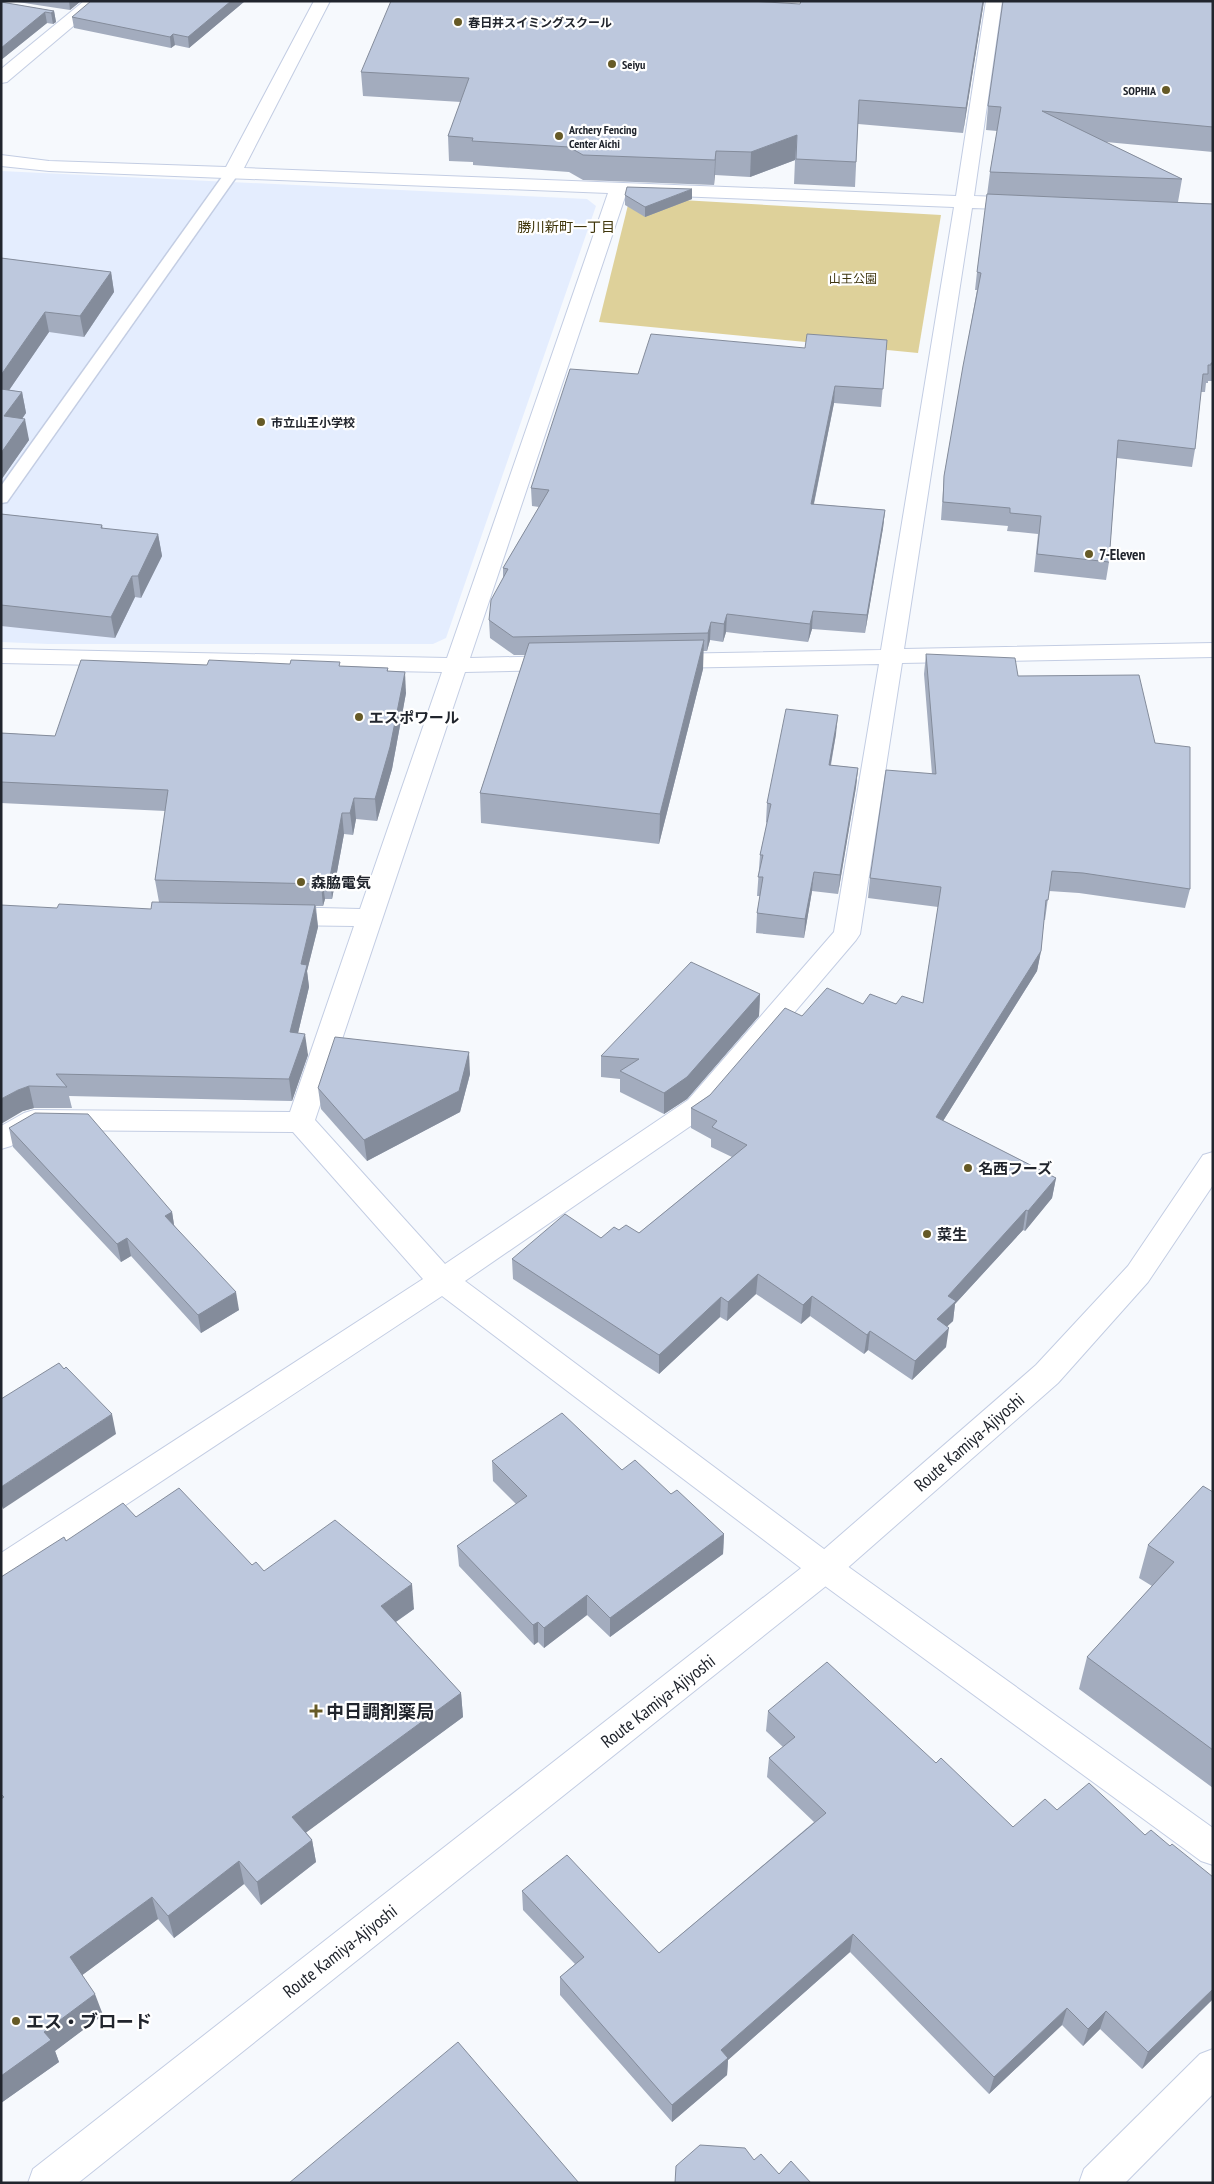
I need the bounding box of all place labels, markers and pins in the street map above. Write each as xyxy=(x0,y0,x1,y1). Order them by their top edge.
place label: 春日井スイミングスクール xyxy=(468,15,612,30)
marker: 春日井スイミングスクール xyxy=(452,16,464,28)
place label: Seiyu xyxy=(622,57,645,72)
marker: Seiyu xyxy=(606,58,618,70)
place label: SOPHIA xyxy=(1123,83,1157,98)
marker: SOPHIA xyxy=(1160,84,1172,96)
place label: Archery Fencing Center Aichi xyxy=(568,122,637,151)
marker: Archery Fencing Center Aichi xyxy=(553,130,565,142)
place label: 市立山王小学校 xyxy=(271,415,355,430)
marker: 市立山王小学校 xyxy=(255,416,267,428)
place label: 7-Eleven xyxy=(1099,545,1146,564)
marker: 7-Eleven xyxy=(1083,548,1095,560)
place label: エスポワール xyxy=(369,708,459,727)
marker: エスポワール xyxy=(353,711,365,723)
place label: 森脇電気 xyxy=(311,873,371,892)
marker: 森脇電気 xyxy=(295,876,307,888)
place label: 名西フーズ xyxy=(978,1159,1052,1178)
marker: 名西フーズ xyxy=(962,1162,974,1174)
place label: 菜生 xyxy=(937,1225,967,1244)
marker: 菜生 xyxy=(921,1228,933,1240)
place label: 中日調剤薬局 xyxy=(326,1700,434,1723)
marker: 中日調剤薬局 xyxy=(310,1705,322,1717)
place label: エス・ブロード xyxy=(26,2010,152,2033)
marker: エス・ブロード xyxy=(10,2015,22,2027)

